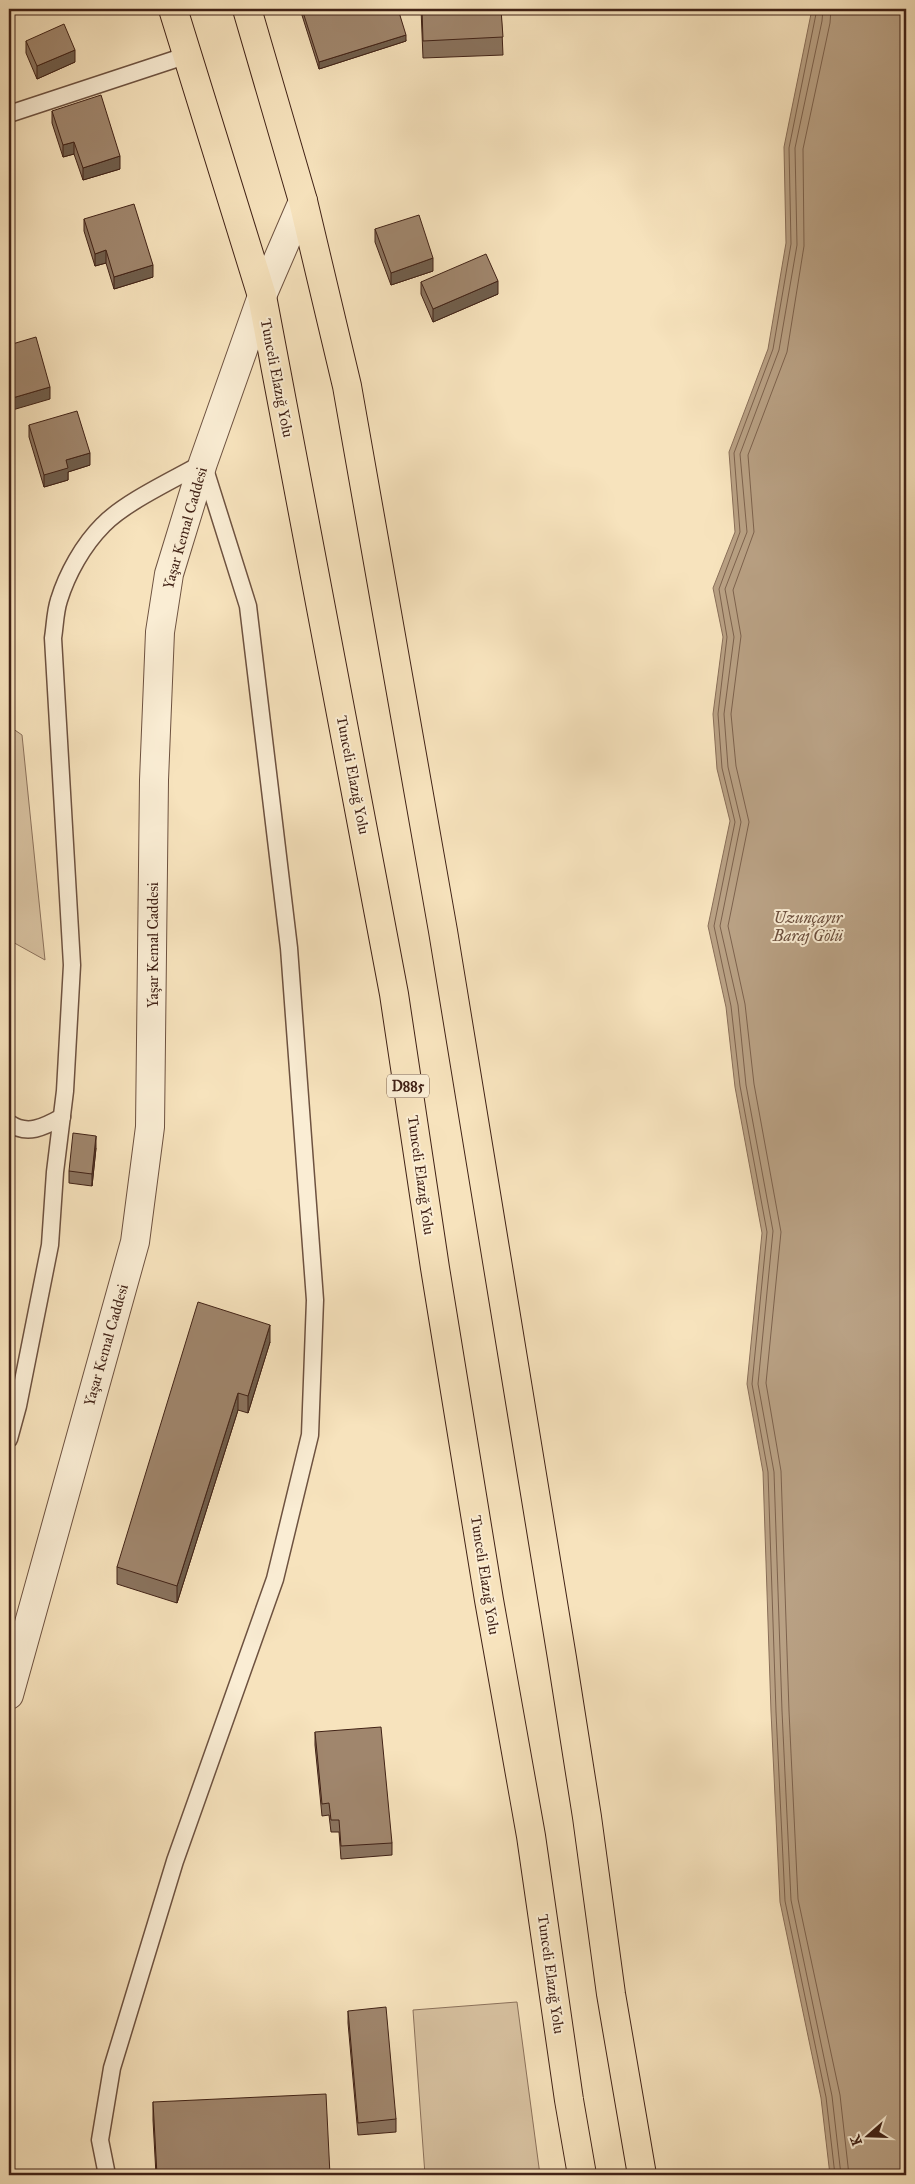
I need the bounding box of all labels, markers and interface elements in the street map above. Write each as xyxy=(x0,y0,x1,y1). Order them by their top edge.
street label: Tunceli Elazığ Yolu xyxy=(257,317,297,439)
street label: Yaşar Kemal Caddesi xyxy=(159,465,211,591)
street label: Tunceli Elazığ Yolu xyxy=(333,714,373,836)
street label: Yaşar Kemal Caddesi xyxy=(144,882,162,1008)
water label: Uzunçayır Baraj Gölü xyxy=(772,908,844,946)
road number: D885 xyxy=(387,1074,429,1098)
street label: Tunceli Elazığ Yolu xyxy=(404,1114,438,1236)
street label: Yaşar Kemal Caddesi xyxy=(80,1282,132,1408)
street label: Tunceli Elazığ Yolu xyxy=(467,1514,503,1636)
street label: Tunceli Elazığ Yolu xyxy=(534,1913,568,2035)
north arrow xyxy=(842,2112,892,2162)
text: K xyxy=(846,2132,866,2148)

